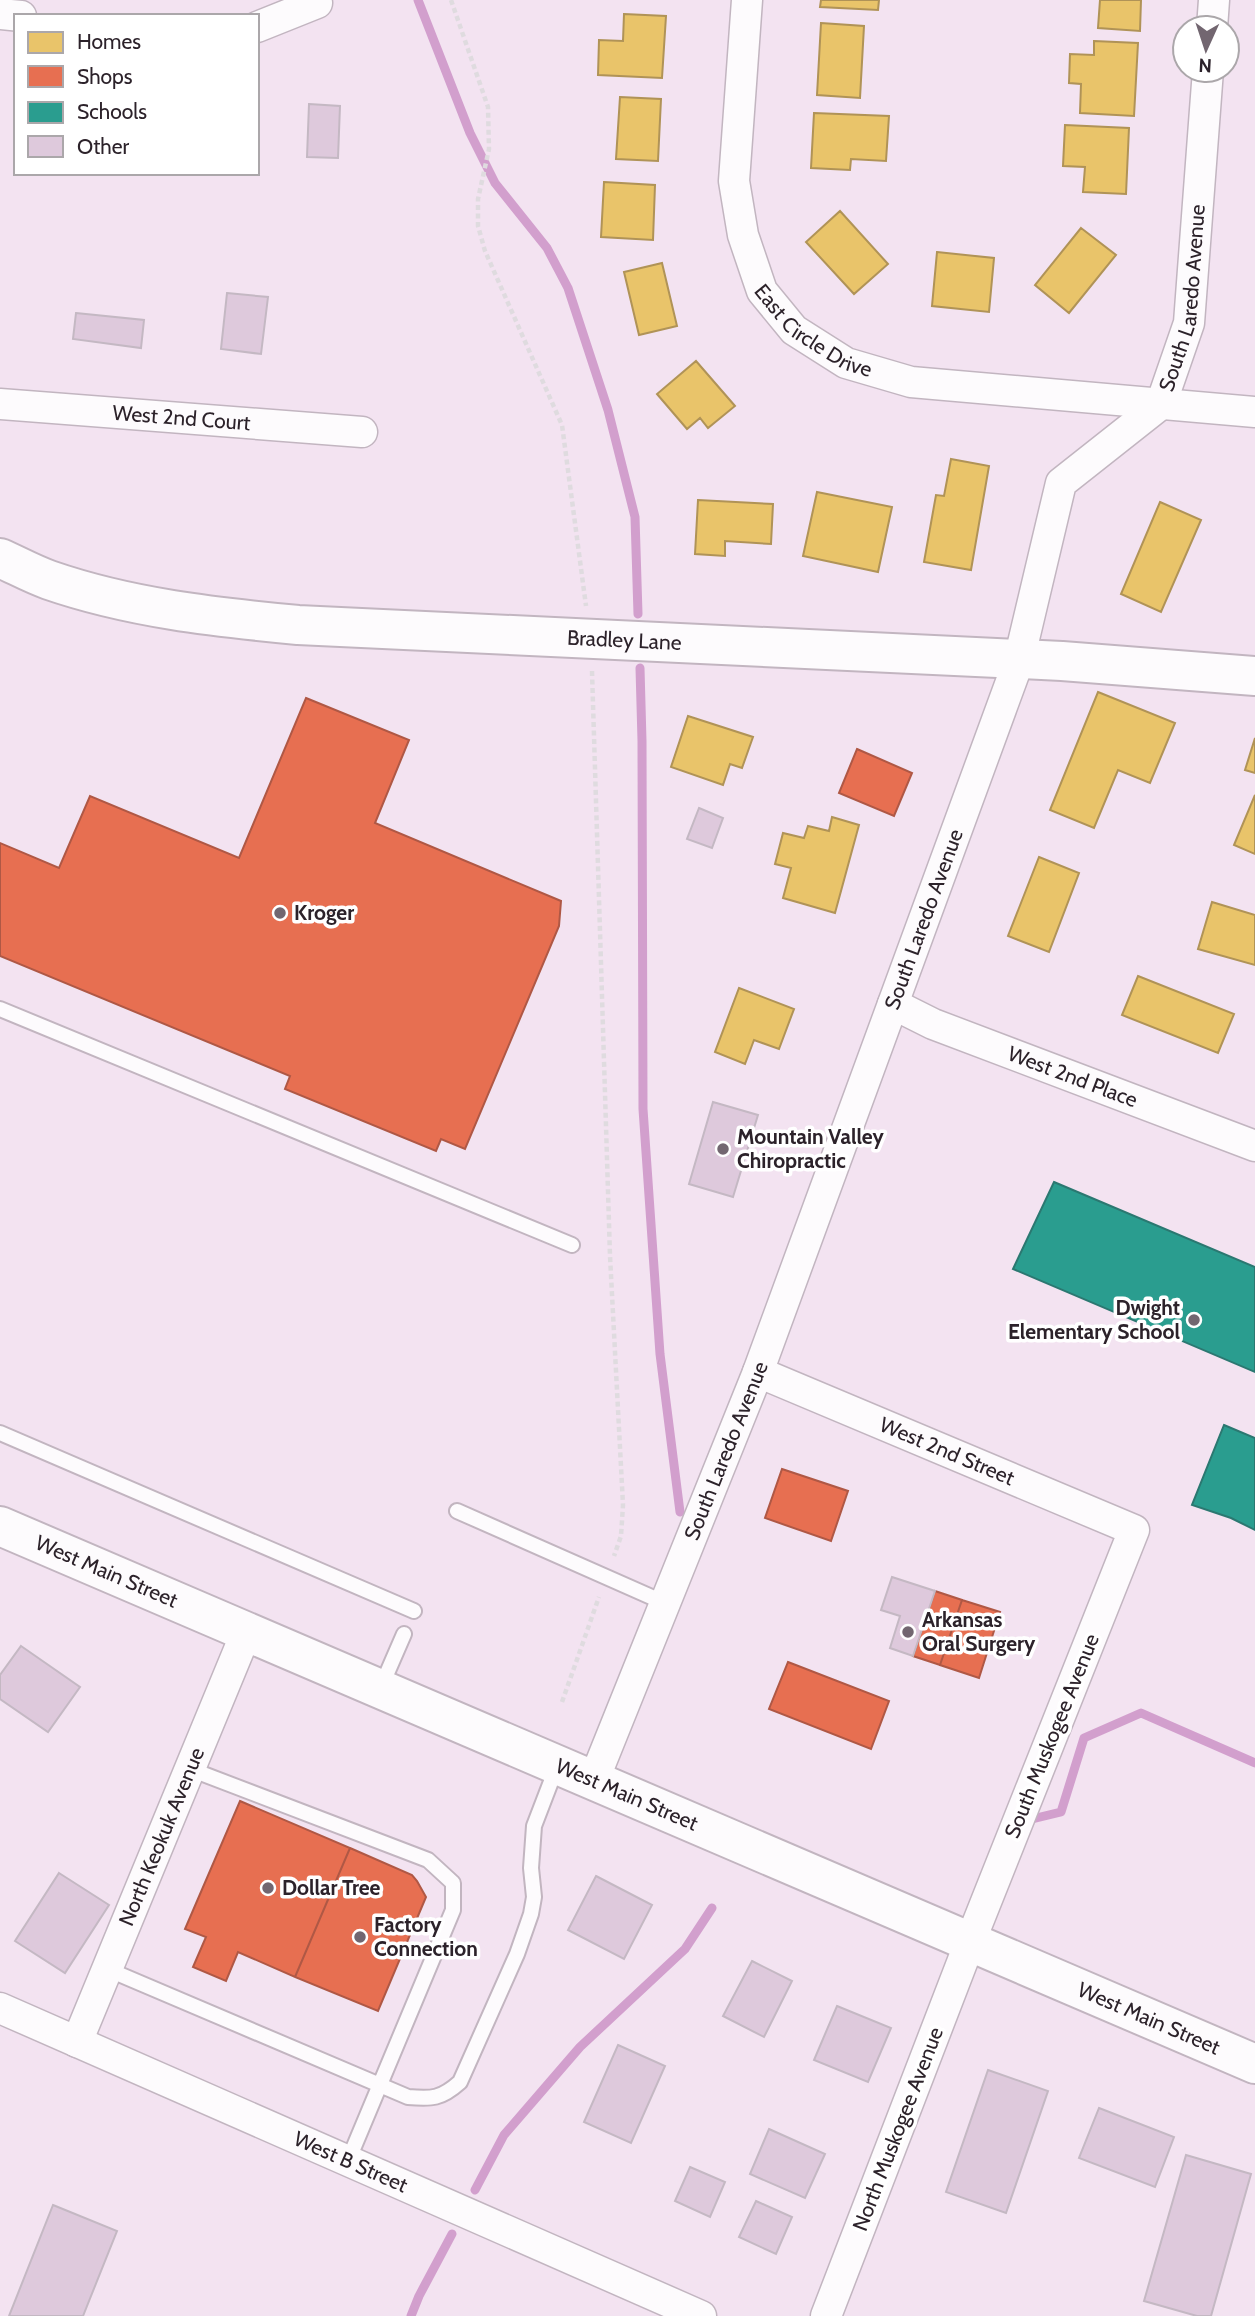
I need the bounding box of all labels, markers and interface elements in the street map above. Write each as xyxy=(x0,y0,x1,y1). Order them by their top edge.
legend xyxy=(14,14,259,175)
north arrow xyxy=(1171,14,1241,84)
text: Homes xyxy=(77,29,141,54)
text: N xyxy=(1198,54,1212,77)
text: Shops xyxy=(77,64,133,89)
text: Schools xyxy=(77,99,147,124)
text: Other xyxy=(77,134,129,159)
street label: South Laredo Avenue xyxy=(1153,203,1210,395)
street label: East Circle Drive xyxy=(749,279,875,382)
street label: West 2nd Court xyxy=(112,400,251,435)
street label: Bradley Lane xyxy=(566,625,682,655)
street label: South Laredo Avenue xyxy=(879,825,968,1013)
place label: Kroger xyxy=(294,900,354,925)
marker: Kroger xyxy=(272,905,288,921)
street label: West 2nd Place xyxy=(1004,1041,1141,1112)
place label: Mountain Valley Chiropractic xyxy=(737,1124,885,1173)
marker: Mountain Valley Chiropractic xyxy=(715,1141,731,1157)
place label: Dwight Elementary School xyxy=(1008,1295,1180,1344)
marker: Dwight Elementary School xyxy=(1186,1312,1202,1328)
street label: South Laredo Avenue xyxy=(679,1358,773,1544)
street label: West 2nd Street xyxy=(876,1412,1018,1490)
street label: West Main Street xyxy=(32,1530,182,1613)
place label: Arkansas Oral Surgery xyxy=(922,1607,1036,1656)
marker: Arkansas Oral Surgery xyxy=(900,1624,916,1640)
street label: South Muskogee Avenue xyxy=(999,1630,1104,1842)
street label: North Keokuk Avenue xyxy=(113,1744,209,1930)
street label: West Main Street xyxy=(552,1753,702,1836)
place label: Dollar Tree xyxy=(282,1875,381,1900)
marker: Dollar Tree xyxy=(260,1880,276,1896)
place label: Factory Connection xyxy=(374,1912,478,1961)
marker: Factory Connection xyxy=(352,1929,368,1945)
street label: West Main Street xyxy=(1074,1977,1224,2060)
street label: North Muskogee Avenue xyxy=(847,2023,948,2234)
street label: West B Street xyxy=(290,2126,412,2198)

